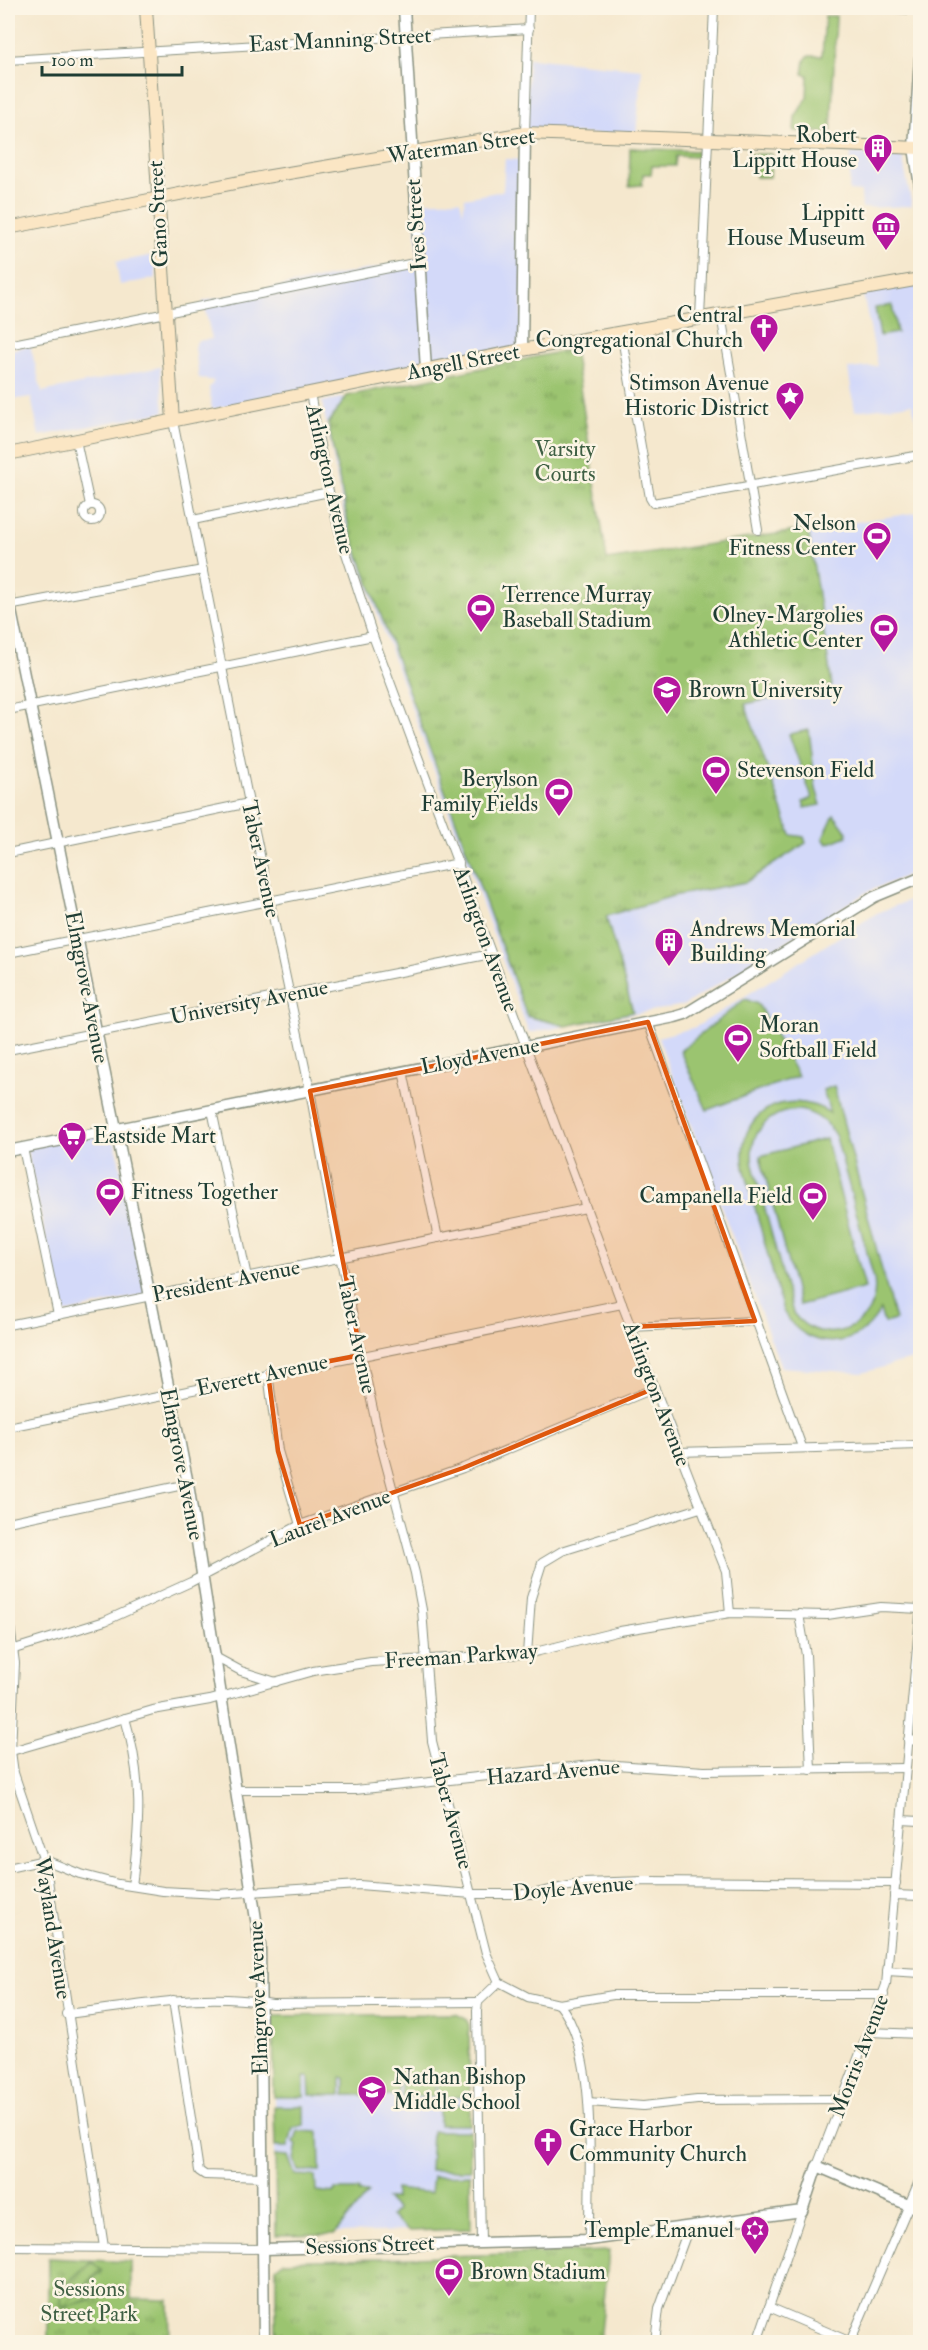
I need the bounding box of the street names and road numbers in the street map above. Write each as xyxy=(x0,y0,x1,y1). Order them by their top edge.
street label: East Manning Street xyxy=(248,21,432,59)
street label: Waterman Street xyxy=(384,122,537,170)
street label: Gano Street xyxy=(141,160,175,268)
street label: Ives Street xyxy=(399,178,433,272)
street label: Angell Street xyxy=(403,337,522,387)
street label: Arlington Avenue xyxy=(299,400,361,557)
street label: Taber Avenue xyxy=(235,798,287,920)
street label: Arlington Avenue xyxy=(446,861,525,1016)
street label: Elmgrove Avenue xyxy=(58,908,116,1066)
street label: University Avenue xyxy=(168,973,330,1031)
street label: Lloyd Avenue xyxy=(418,1031,542,1081)
street label: President Avenue xyxy=(150,1253,302,1309)
street label: Taber Avenue xyxy=(331,1274,383,1396)
street label: Arlington Avenue xyxy=(616,1317,697,1470)
street label: Everett Avenue xyxy=(194,1347,330,1403)
street label: Elmgrove Avenue xyxy=(153,1385,211,1543)
street label: Laurel Avenue xyxy=(265,1482,395,1554)
street label: Freeman Parkway xyxy=(383,1637,539,1675)
street label: Taber Avenue xyxy=(422,1750,480,1872)
street label: Hazard Avenue xyxy=(485,1752,621,1792)
street label: Wayland Avenue xyxy=(28,1854,78,2001)
street label: Doyle Avenue xyxy=(511,1869,635,1907)
street label: Elmgrove Avenue xyxy=(241,1920,275,2076)
street label: Morris Avenue xyxy=(823,1991,895,2121)
street label: Sessions Street xyxy=(305,2229,435,2261)

